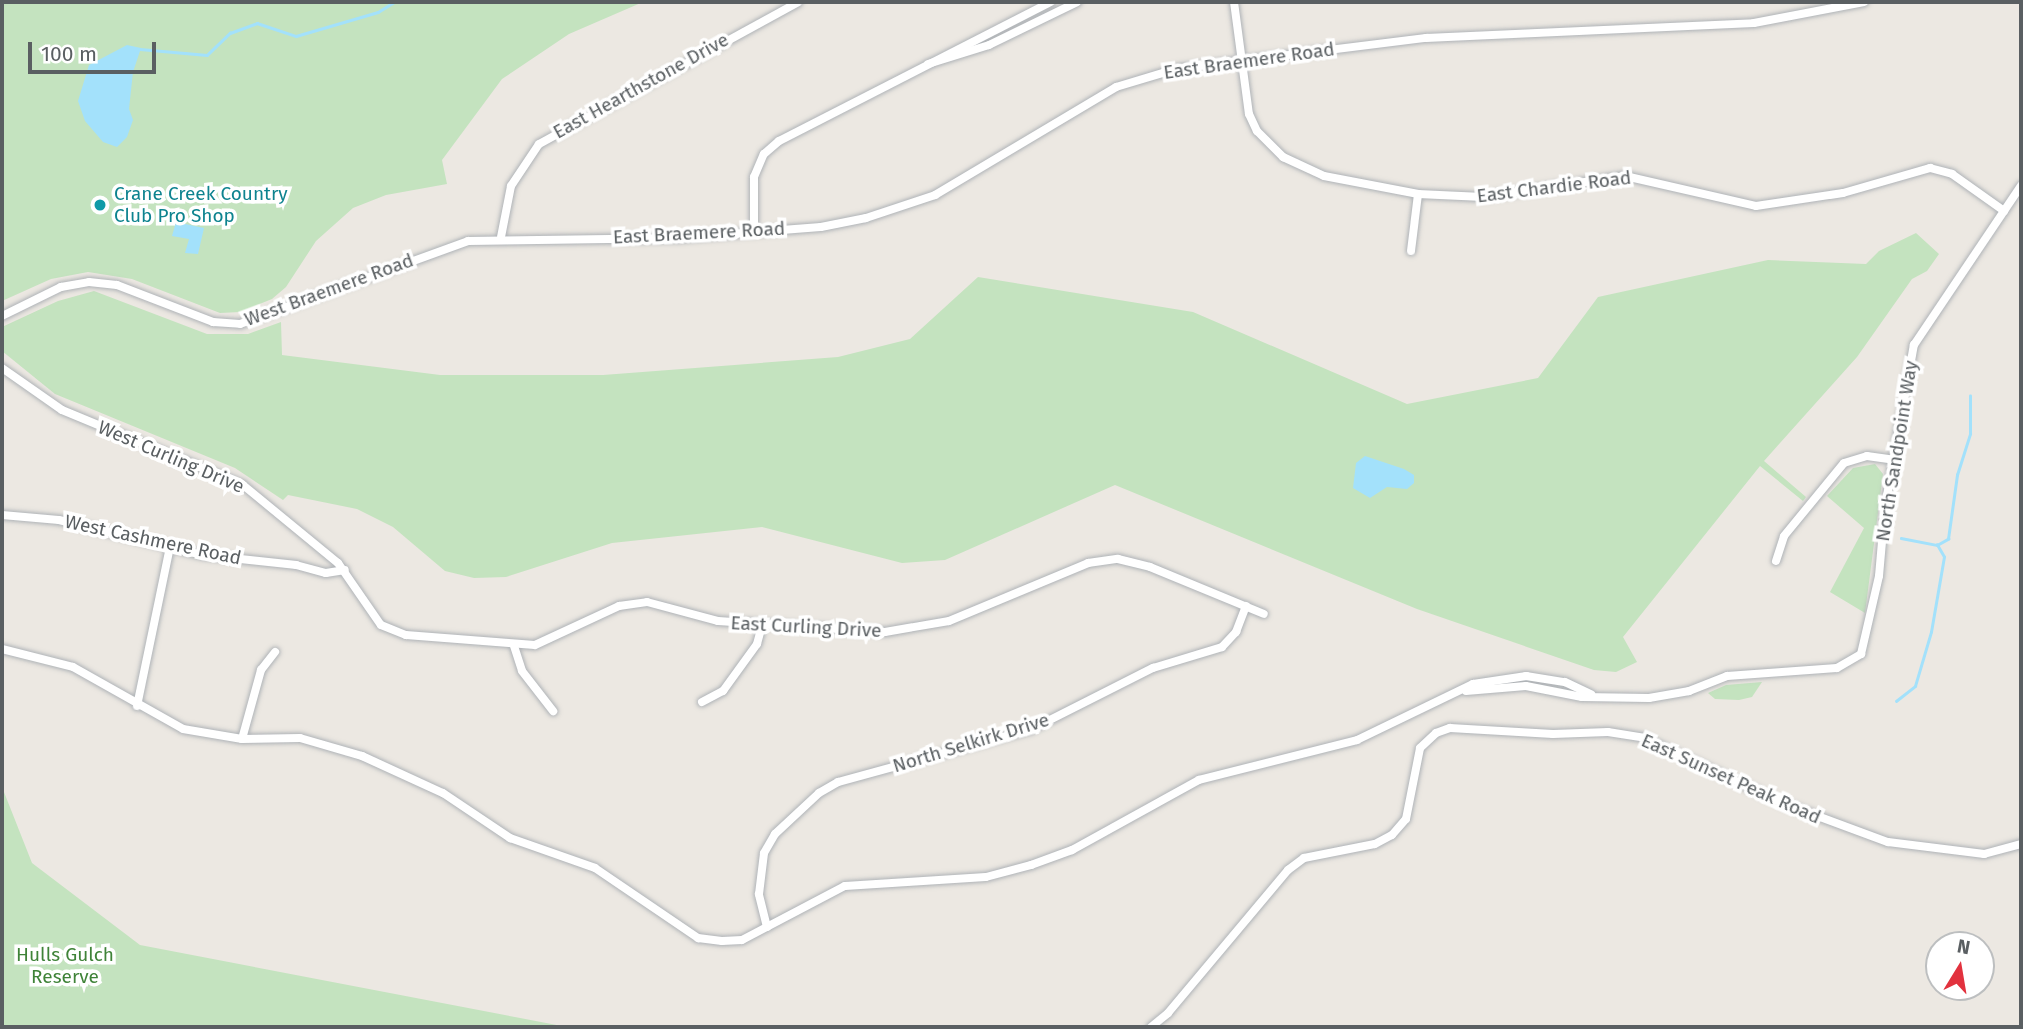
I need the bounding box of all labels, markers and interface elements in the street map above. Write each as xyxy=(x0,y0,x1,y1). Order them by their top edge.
scale bar xyxy=(32,28,159,72)
street label: East Hearthstone Drive xyxy=(549,28,733,144)
street label: East Braemere Road xyxy=(1162,38,1336,84)
text: 100 m xyxy=(41,41,97,67)
street label: East Chardie Road xyxy=(1475,166,1633,208)
place label: Crane Creek Country Club Pro Shop xyxy=(114,183,288,227)
marker: Crane Creek Country Club Pro Shop xyxy=(92,197,108,213)
street label: East Braemere Road xyxy=(612,217,786,249)
street label: West Braemere Road xyxy=(241,249,417,331)
street label: North Sandpoint Way xyxy=(1871,359,1923,543)
street label: West Curling Drive xyxy=(94,416,248,498)
street label: West Cashmere Road xyxy=(63,510,243,570)
street label: East Curling Drive xyxy=(730,612,882,642)
street label: North Selkirk Drive xyxy=(890,708,1052,778)
street label: East Sunset Peak Road xyxy=(1638,729,1824,829)
north arrow xyxy=(1925,931,1995,1001)
text: N xyxy=(1955,934,1972,959)
park label: Hulls Gulch Reserve xyxy=(16,944,114,988)

